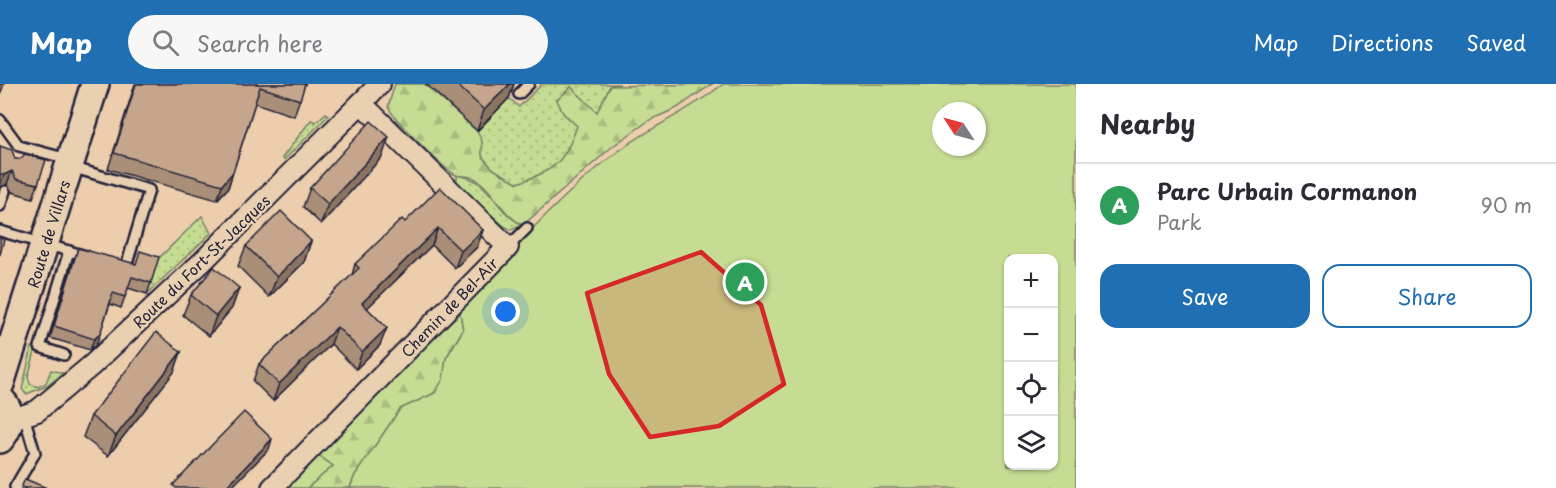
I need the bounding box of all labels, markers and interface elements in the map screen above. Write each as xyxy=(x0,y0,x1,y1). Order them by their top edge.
search box xyxy=(128,15,548,69)
text: Map xyxy=(30,21,92,64)
icon: search xyxy=(149,26,182,59)
text: Search here xyxy=(197,26,323,59)
text: Map xyxy=(1253,26,1298,58)
text: Directions xyxy=(1331,26,1433,58)
text: Saved xyxy=(1466,26,1526,58)
north arrow xyxy=(932,102,986,156)
text: Nearby xyxy=(1100,104,1195,143)
text: Parc Urbain Cormanon xyxy=(1157,174,1417,207)
street label: Route de Villars xyxy=(21,177,75,291)
street label: Route du Fort-St-Jacques xyxy=(127,189,275,333)
text: A xyxy=(1112,190,1127,220)
text: 90 m xyxy=(1481,190,1532,220)
text: Park xyxy=(1157,207,1202,237)
street label: Chemin de Bel-Air xyxy=(395,252,503,362)
map controls xyxy=(1004,254,1058,470)
button: + xyxy=(1004,254,1058,308)
pin: A xyxy=(726,260,764,304)
button: Save xyxy=(1100,264,1310,328)
button: Share xyxy=(1322,264,1532,328)
your location xyxy=(491,297,520,326)
button: − xyxy=(1004,308,1058,362)
button: locate xyxy=(1004,362,1058,416)
button: layers xyxy=(1004,416,1058,470)

